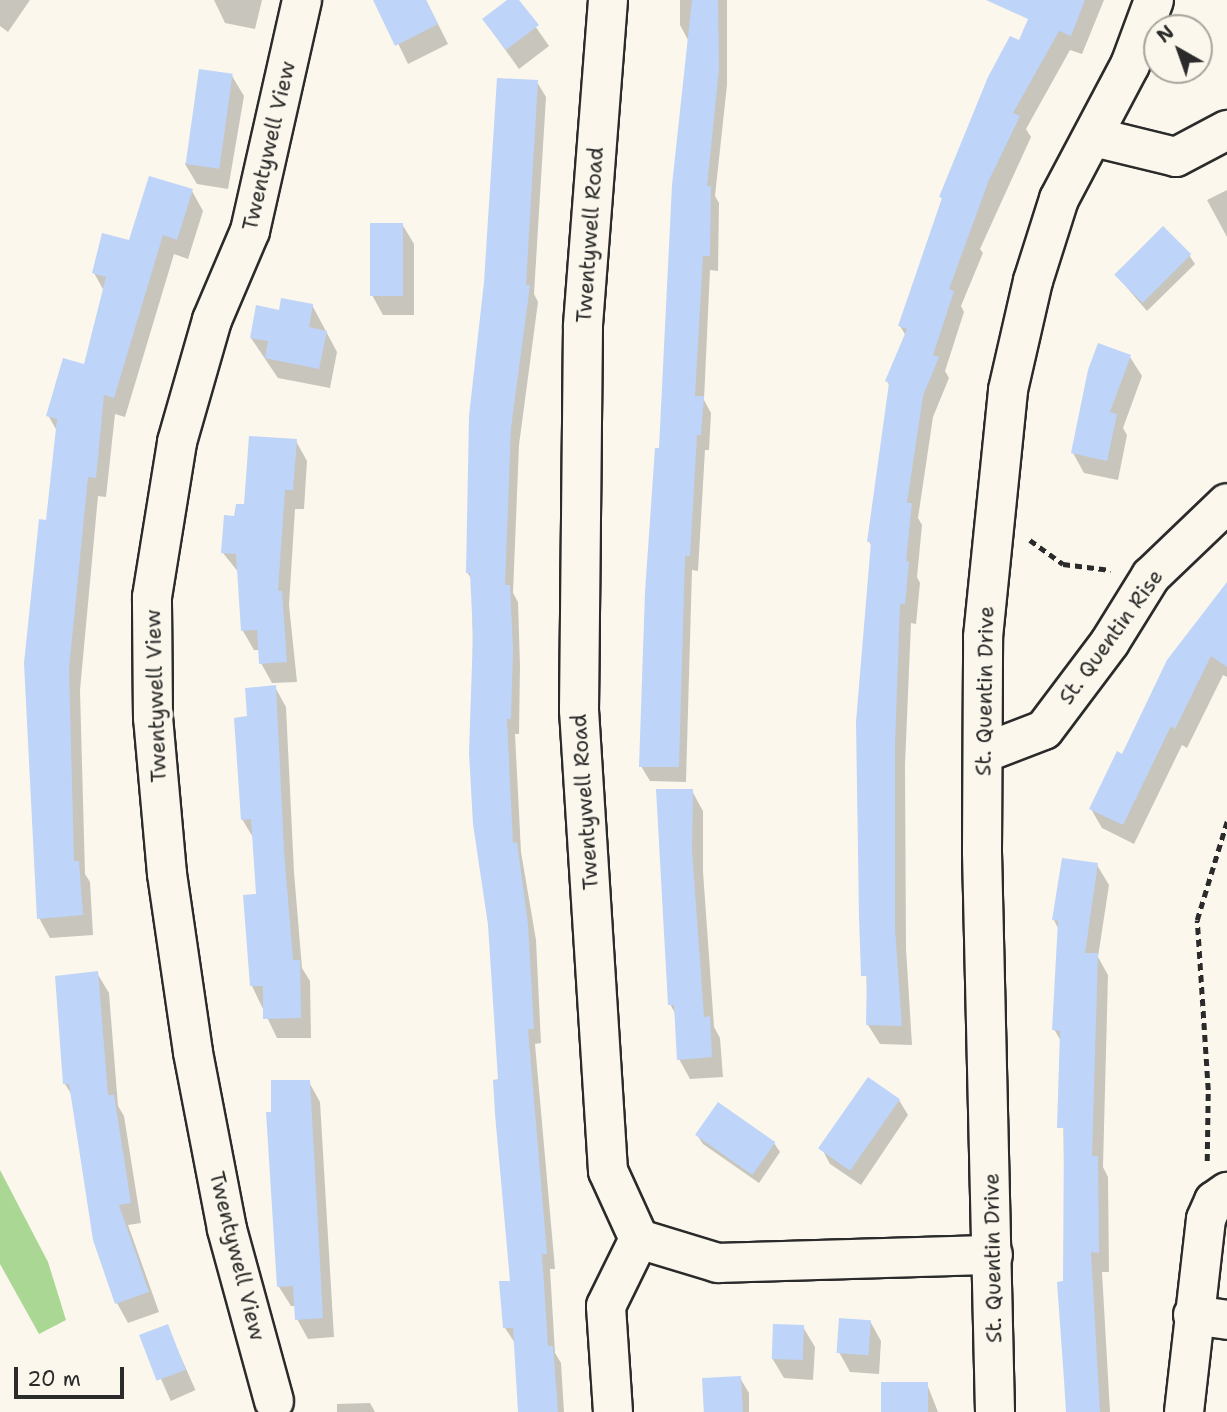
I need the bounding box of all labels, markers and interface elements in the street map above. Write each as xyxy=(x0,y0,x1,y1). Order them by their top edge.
north arrow xyxy=(1143,14,1213,84)
text: N xyxy=(1152,20,1179,48)
street label: Twentywell View xyxy=(237,59,301,233)
street label: Twentywell Road xyxy=(571,146,609,324)
street label: St. Quentin Rise xyxy=(1054,565,1168,709)
street label: St. Quentin Drive xyxy=(971,606,999,776)
street label: Twentywell View xyxy=(140,609,172,783)
street label: Twentywell Road xyxy=(566,713,604,891)
street label: Twentywell View xyxy=(204,1169,270,1343)
street label: St. Quentin Drive xyxy=(979,1173,1007,1343)
scale bar xyxy=(18,1352,128,1396)
text: 20 m xyxy=(27,1365,81,1393)

